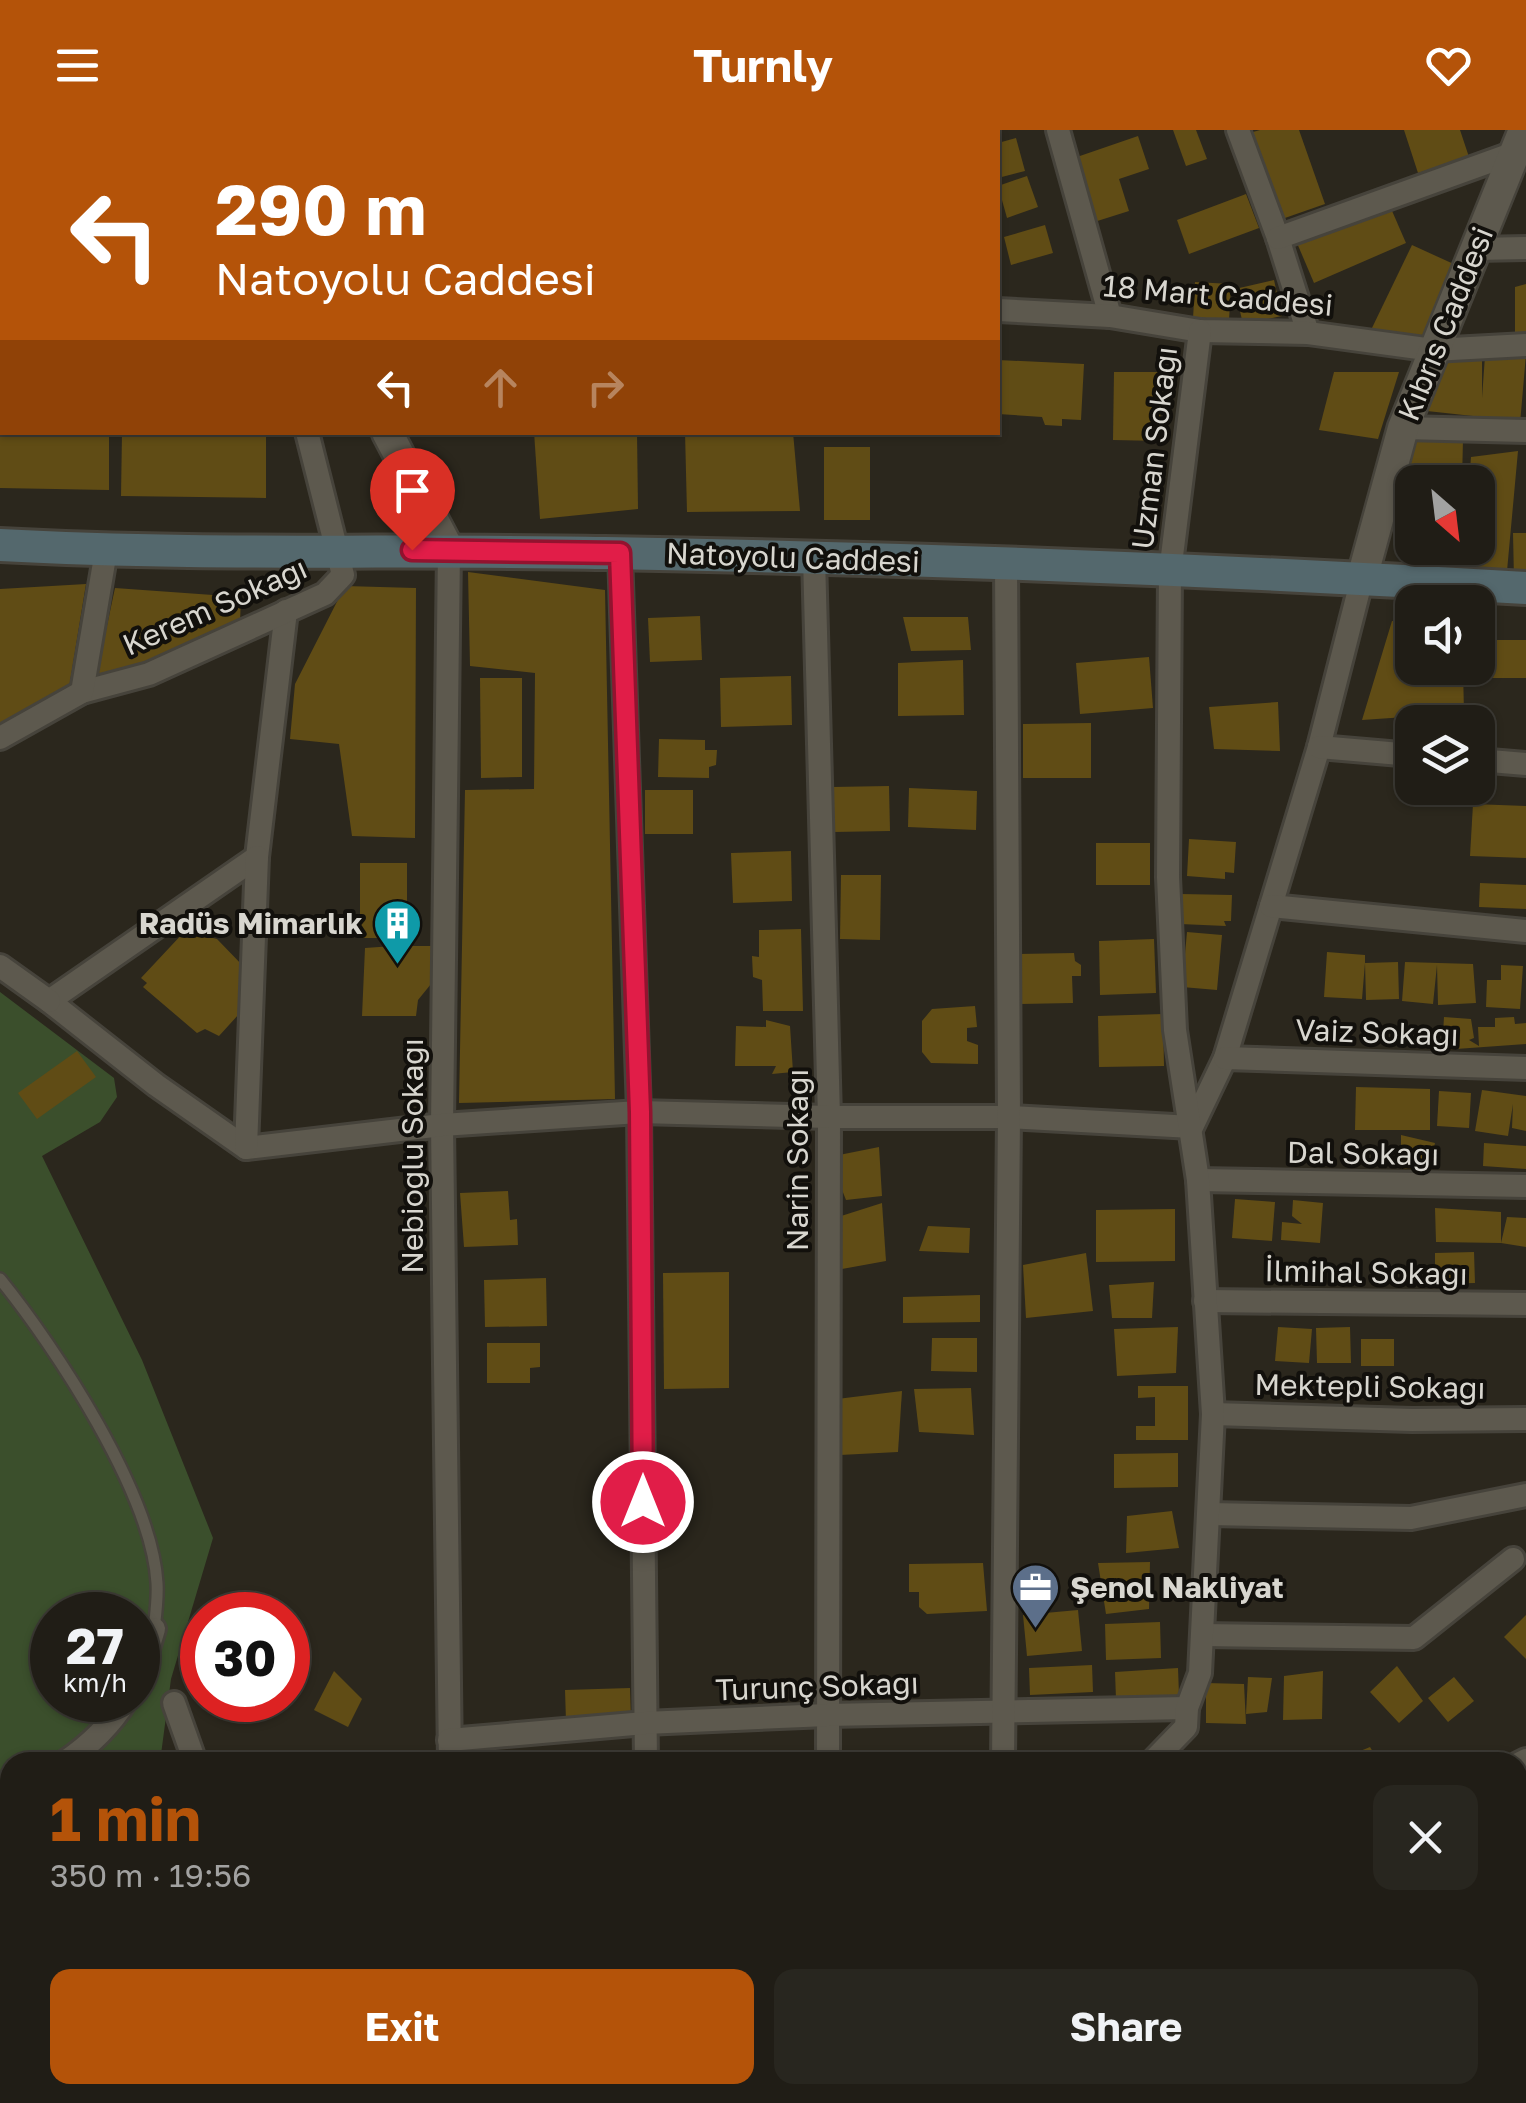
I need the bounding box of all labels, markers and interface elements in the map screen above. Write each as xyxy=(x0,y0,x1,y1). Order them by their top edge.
icon: menu xyxy=(50,38,105,93)
text: Turnly xyxy=(693,38,833,92)
icon: heart xyxy=(1421,38,1476,93)
text: 290 m xyxy=(215,166,426,250)
icon: left xyxy=(50,170,180,300)
street label: Kıbrıs Caddesi xyxy=(1390,221,1500,426)
text: Natoyolu Caddesi xyxy=(215,251,596,305)
street label: 18 Mart Caddesi xyxy=(1102,267,1334,323)
street label: Uzman Sokağı xyxy=(1124,344,1184,551)
icon: left xyxy=(368,360,423,415)
icon: ahead xyxy=(473,360,528,415)
icon: right xyxy=(578,360,633,415)
pin xyxy=(370,448,455,551)
icon: arrive xyxy=(385,463,440,518)
north arrow xyxy=(1395,465,1495,565)
map controls xyxy=(1395,465,1495,805)
street label: Natoyolu Caddesi xyxy=(666,535,921,579)
street label: Kerem Sokağı xyxy=(117,549,312,663)
button: sound xyxy=(1395,585,1495,685)
button: layers xyxy=(1395,705,1495,805)
building icon: Radüs Mimarlık xyxy=(372,898,424,966)
place label: Radüs Mimarlık xyxy=(139,905,364,941)
street label: Vaiz Sokağı xyxy=(1295,1011,1459,1053)
street label: Nebioğlu Sokağı xyxy=(394,1038,430,1274)
street label: Narin Sokağı xyxy=(779,1069,815,1251)
street label: Dal Sokağı xyxy=(1287,1134,1439,1172)
street label: İlmihal Sokağı xyxy=(1264,1252,1468,1292)
street label: Mektepli Sokağı xyxy=(1254,1366,1486,1406)
position arrow xyxy=(591,1450,695,1554)
office icon: Şenol Nakliyat xyxy=(1009,1562,1061,1630)
place label: Şenol Nakliyat xyxy=(1070,1569,1284,1605)
speed limit sign: 30 xyxy=(180,1592,310,1722)
text: 27 xyxy=(66,1615,124,1675)
street label: Turunç Sokağı xyxy=(715,1664,919,1708)
text: km/h xyxy=(63,1667,127,1698)
text: 1 min xyxy=(50,1782,201,1854)
button: close xyxy=(1373,1785,1478,1890)
text: 350 m · 19:56 xyxy=(50,1856,251,1894)
button: Exit xyxy=(50,1969,754,2084)
button: Share xyxy=(774,1969,1478,2084)

